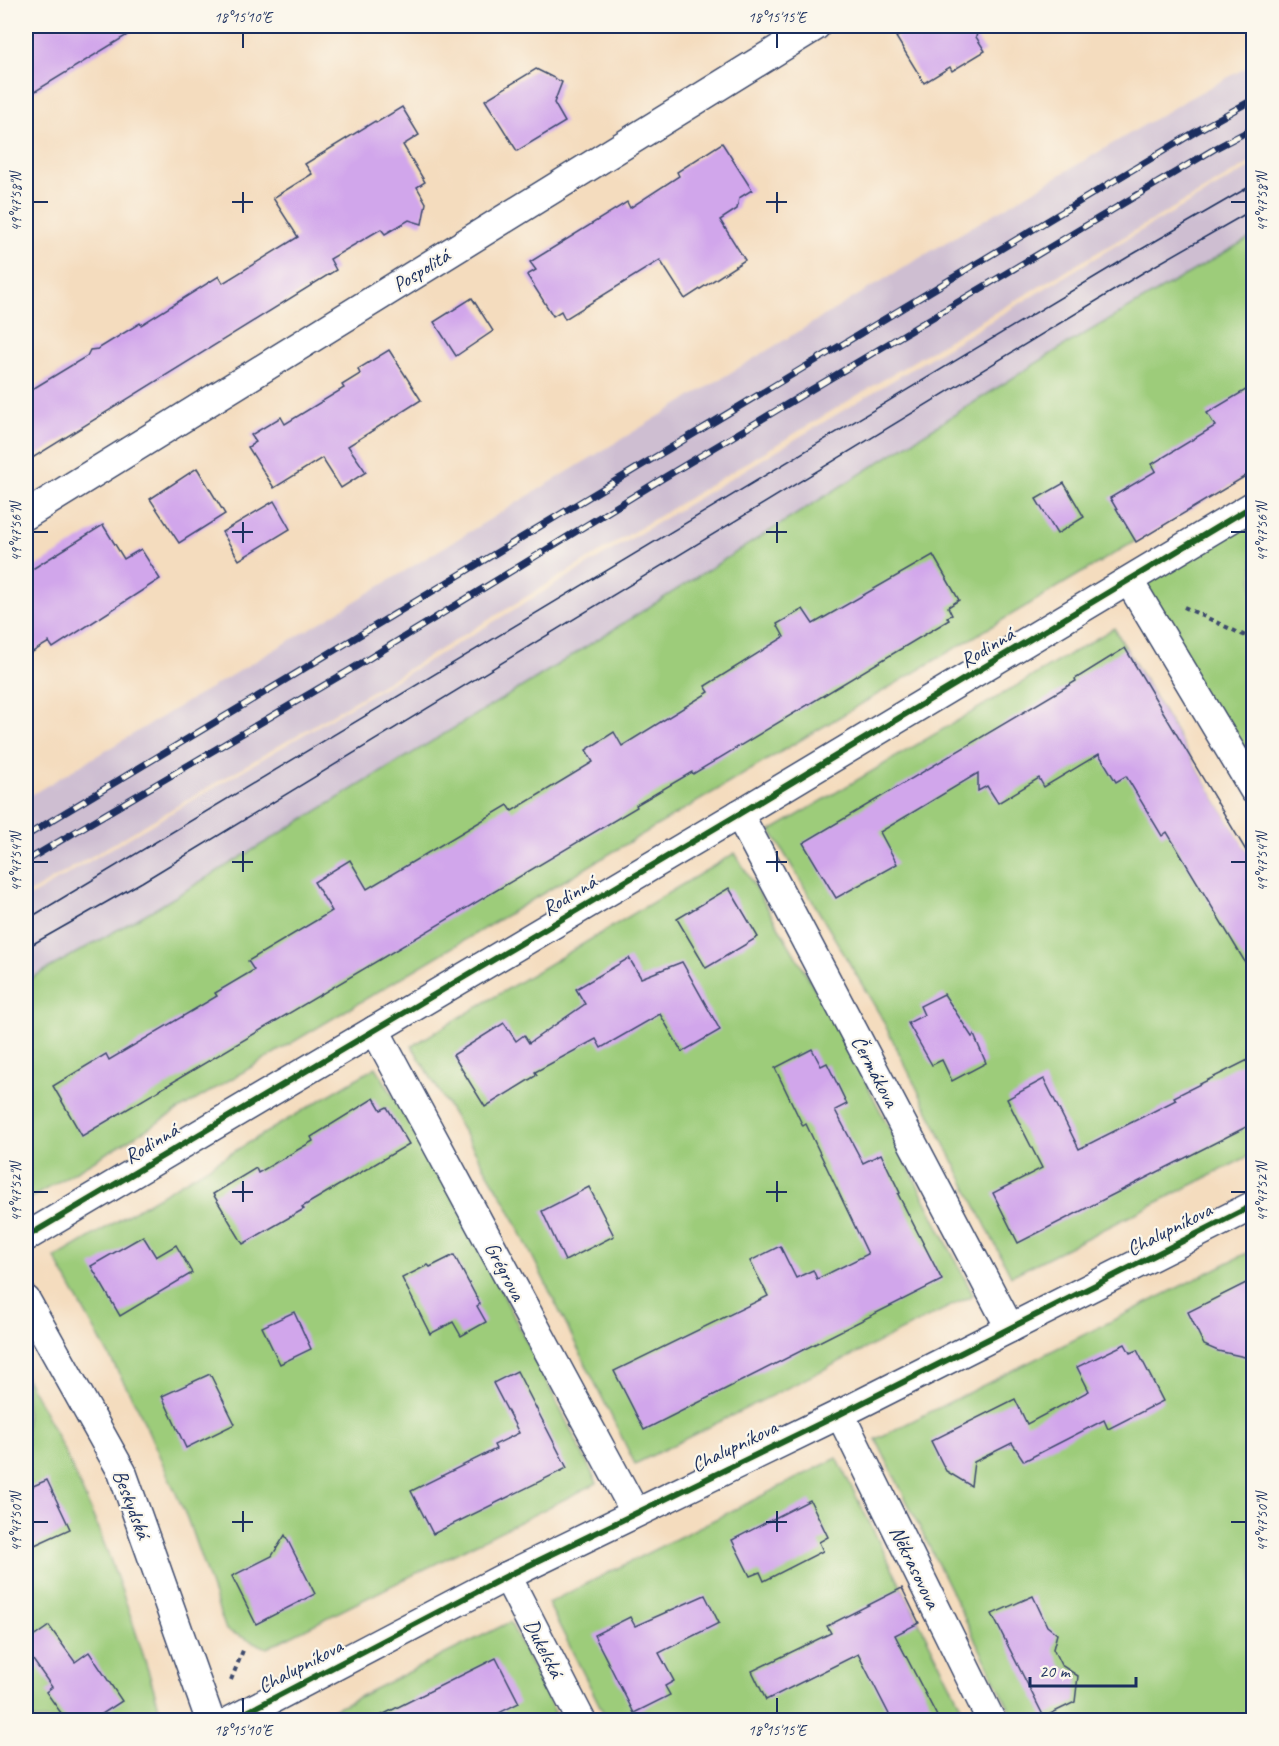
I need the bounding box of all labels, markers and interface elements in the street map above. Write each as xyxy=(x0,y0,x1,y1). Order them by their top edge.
text: 18°15'10"E xyxy=(214,8,274,27)
text: 18°15'15"E xyxy=(748,8,808,27)
text: 49°47'58"N xyxy=(7,169,26,232)
text: 49°47'58"N xyxy=(1253,169,1272,232)
street label: Pospolitá xyxy=(388,241,456,298)
text: 49°47'56"N xyxy=(7,499,26,562)
text: 49°47'56"N xyxy=(1253,499,1272,562)
street label: Rodinná xyxy=(955,620,1020,673)
text: 49°47'54"N xyxy=(7,829,26,892)
text: 49°47'54"N xyxy=(1253,829,1272,892)
street label: Rodinná xyxy=(537,868,602,921)
street label: Čermákova xyxy=(845,1031,905,1113)
street label: Rodinná xyxy=(119,1116,184,1169)
text: 49°47'52"N xyxy=(7,1159,26,1222)
text: 49°47'52"N xyxy=(1253,1159,1272,1222)
street label: Chalupníkova xyxy=(1122,1196,1217,1261)
street label: Grégrova xyxy=(479,1237,532,1306)
street label: Chalupníkova xyxy=(687,1413,783,1478)
street label: Beskydská xyxy=(107,1466,158,1544)
text: 49°47'50"N xyxy=(7,1489,26,1552)
text: 49°47'50"N xyxy=(1253,1489,1272,1552)
street label: Někrasovova xyxy=(884,1521,947,1614)
street label: Dukelská xyxy=(518,1614,571,1683)
street label: Chalupníkova xyxy=(253,1632,348,1699)
scale bar xyxy=(1030,1650,1136,1688)
text: 20 m xyxy=(1039,1660,1072,1682)
text: 18°15'10"E xyxy=(214,1721,274,1740)
text: 18°15'15"E xyxy=(748,1721,808,1740)

